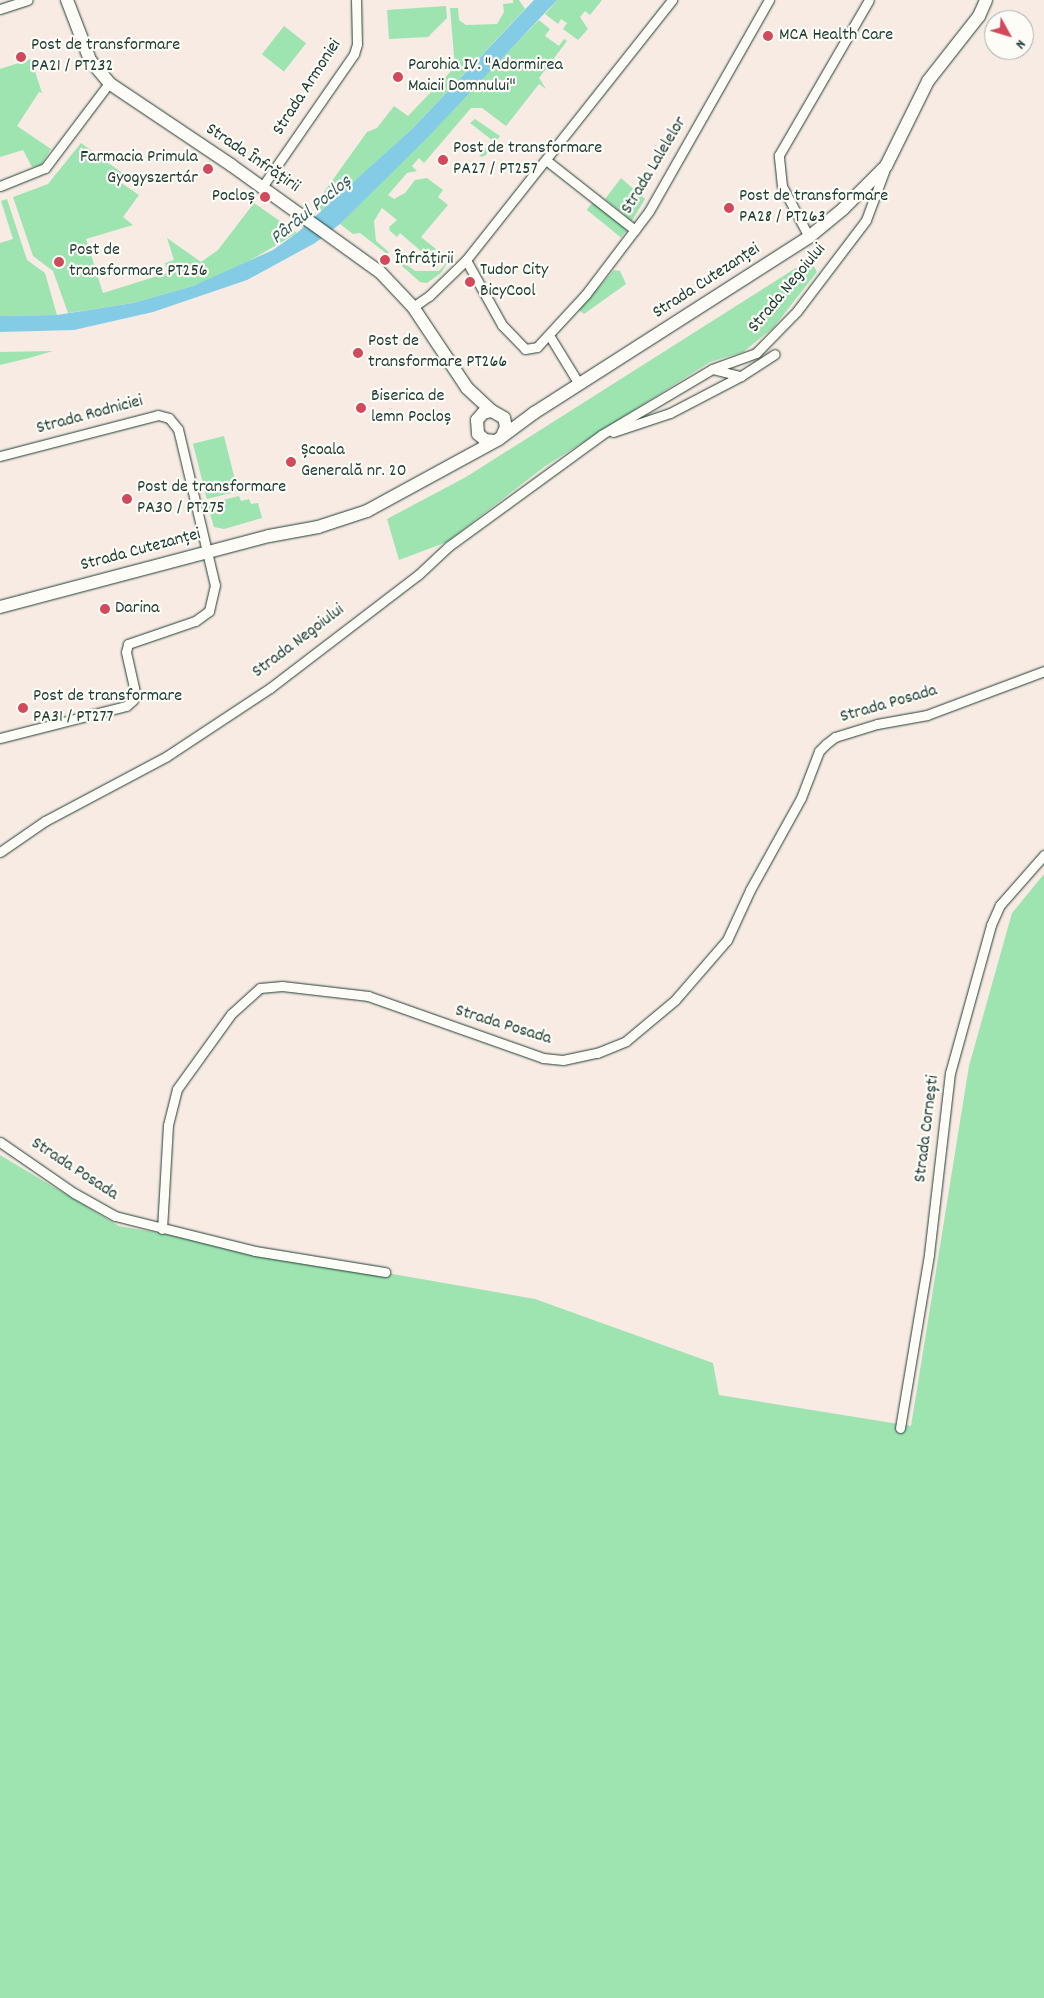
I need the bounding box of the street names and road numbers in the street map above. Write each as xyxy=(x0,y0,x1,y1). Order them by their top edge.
street label: Strada Armoniei xyxy=(269,36,347,140)
street label: Strada Lalelelor xyxy=(617,113,693,219)
street label: Strada Înfrățirii xyxy=(201,119,303,199)
street label: Strada Cutezanței xyxy=(649,239,765,325)
street label: Strada Negoiului xyxy=(744,240,832,338)
street label: Strada Rodniciei xyxy=(34,391,146,441)
street label: Strada Cutezanței xyxy=(79,525,203,577)
street label: Strada Negoiului xyxy=(249,600,349,684)
street label: Strada Posada xyxy=(838,681,940,729)
street label: Strada Posada xyxy=(452,1001,554,1051)
street label: Strada Cornești xyxy=(911,1074,945,1184)
street label: Strada Posada xyxy=(26,1134,122,1206)

